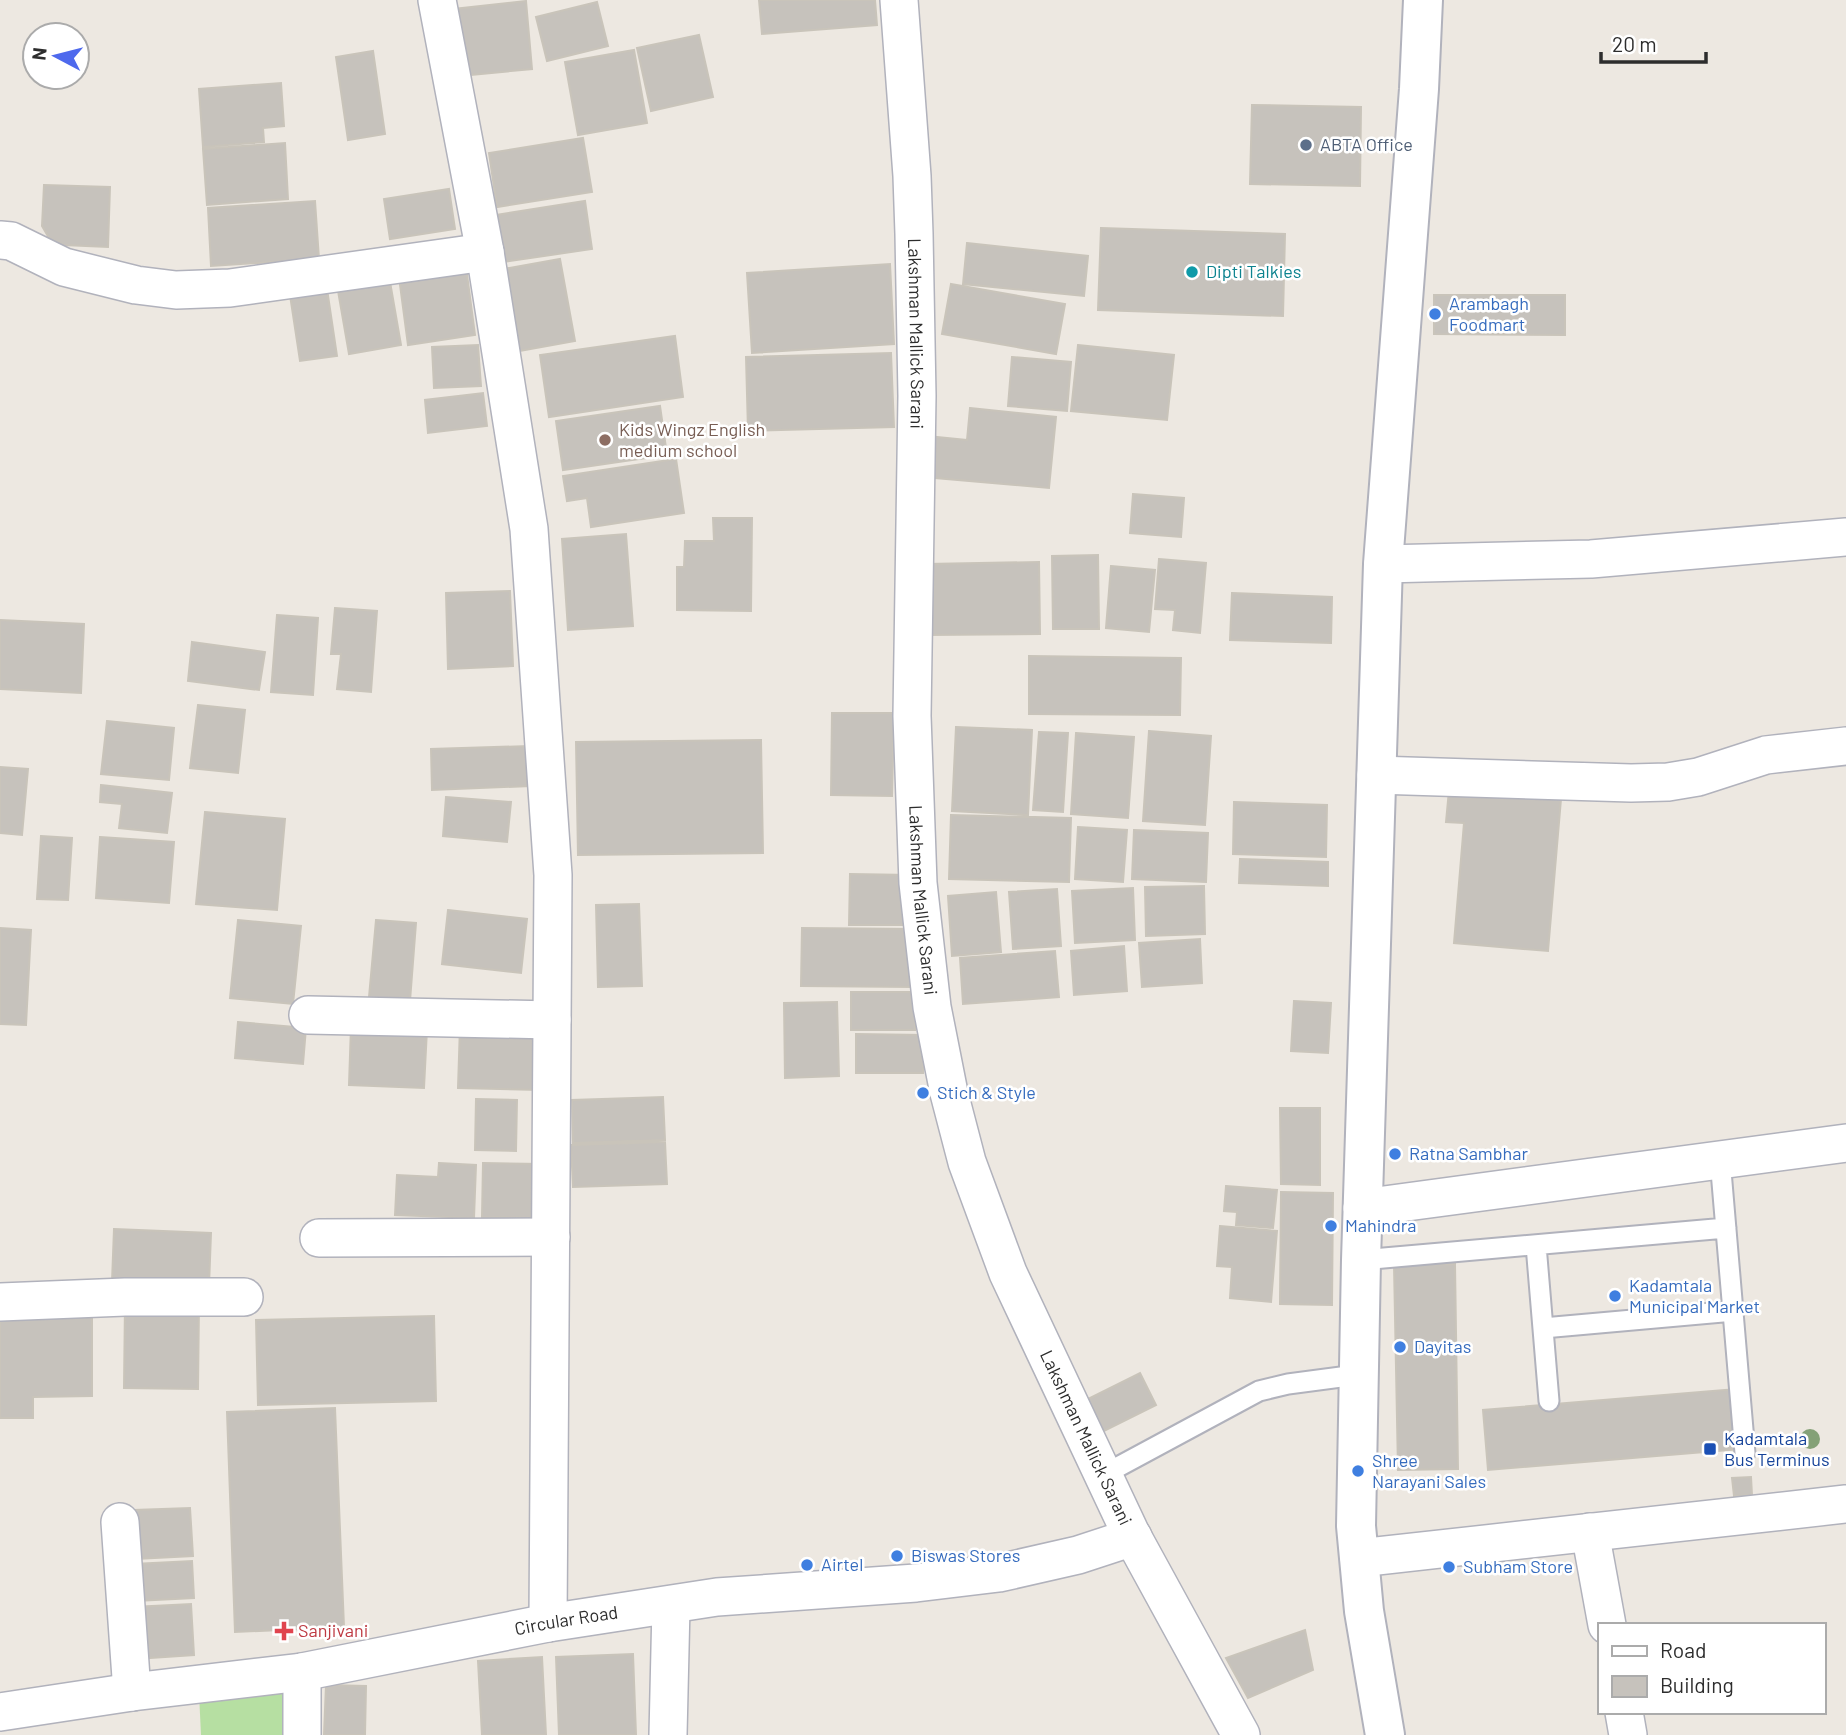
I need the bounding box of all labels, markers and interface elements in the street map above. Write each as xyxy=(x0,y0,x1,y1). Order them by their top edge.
north arrow xyxy=(21,21,91,91)
scale bar xyxy=(1601,21,1706,65)
text: 20 m xyxy=(1612,31,1657,56)
text: N xyxy=(26,46,51,62)
place label: ABTA Office xyxy=(1320,133,1413,155)
marker: ABTA Office xyxy=(1298,137,1314,153)
street label: Lakshman Mallick Sarani xyxy=(904,238,929,429)
place label: Dipti Talkies xyxy=(1206,260,1301,282)
marker: Dipti Talkies xyxy=(1184,264,1200,280)
place label: Arambagh Foodmart xyxy=(1449,292,1529,335)
marker: Arambagh Foodmart xyxy=(1427,306,1443,322)
place label: Kids Wingz English medium school xyxy=(619,418,765,461)
marker: Kids Wingz English medium school xyxy=(597,432,613,448)
street label: Lakshman Mallick Sarani xyxy=(905,805,943,996)
place label: Stich & Style xyxy=(937,1081,1036,1103)
marker: Stich & Style xyxy=(915,1085,931,1101)
place label: Ratna Sambhar xyxy=(1409,1142,1528,1164)
marker: Ratna Sambhar xyxy=(1387,1146,1403,1162)
place label: Mahindra xyxy=(1345,1214,1416,1236)
marker: Mahindra xyxy=(1323,1218,1339,1234)
place label: Kadamtala Municipal Market xyxy=(1629,1274,1760,1317)
marker: Kadamtala Municipal Market xyxy=(1607,1288,1623,1304)
place label: Dayitas xyxy=(1414,1335,1471,1357)
marker: Dayitas xyxy=(1392,1339,1408,1355)
street label: Lakshman Mallick Sarani xyxy=(1036,1346,1137,1528)
place label: Kadamtala Bus Terminus xyxy=(1724,1427,1830,1470)
marker: Kadamtala Bus Terminus xyxy=(1702,1441,1718,1457)
place label: Shree Narayani Sales xyxy=(1372,1449,1486,1492)
marker: Shree Narayani Sales xyxy=(1350,1463,1366,1479)
place label: Biswas Stores xyxy=(911,1544,1020,1566)
marker: Biswas Stores xyxy=(889,1548,905,1564)
place label: Airtel xyxy=(821,1553,863,1575)
place label: Subham Store xyxy=(1463,1555,1573,1577)
marker: Airtel xyxy=(799,1557,815,1573)
marker: Subham Store xyxy=(1441,1559,1457,1575)
street label: Circular Road xyxy=(513,1600,619,1639)
place label: Sanjivani xyxy=(298,1619,368,1641)
marker: Sanjivani xyxy=(276,1623,292,1639)
legend xyxy=(1598,1623,1825,1714)
text: Road xyxy=(1660,1637,1706,1662)
text: Building xyxy=(1660,1672,1734,1697)

